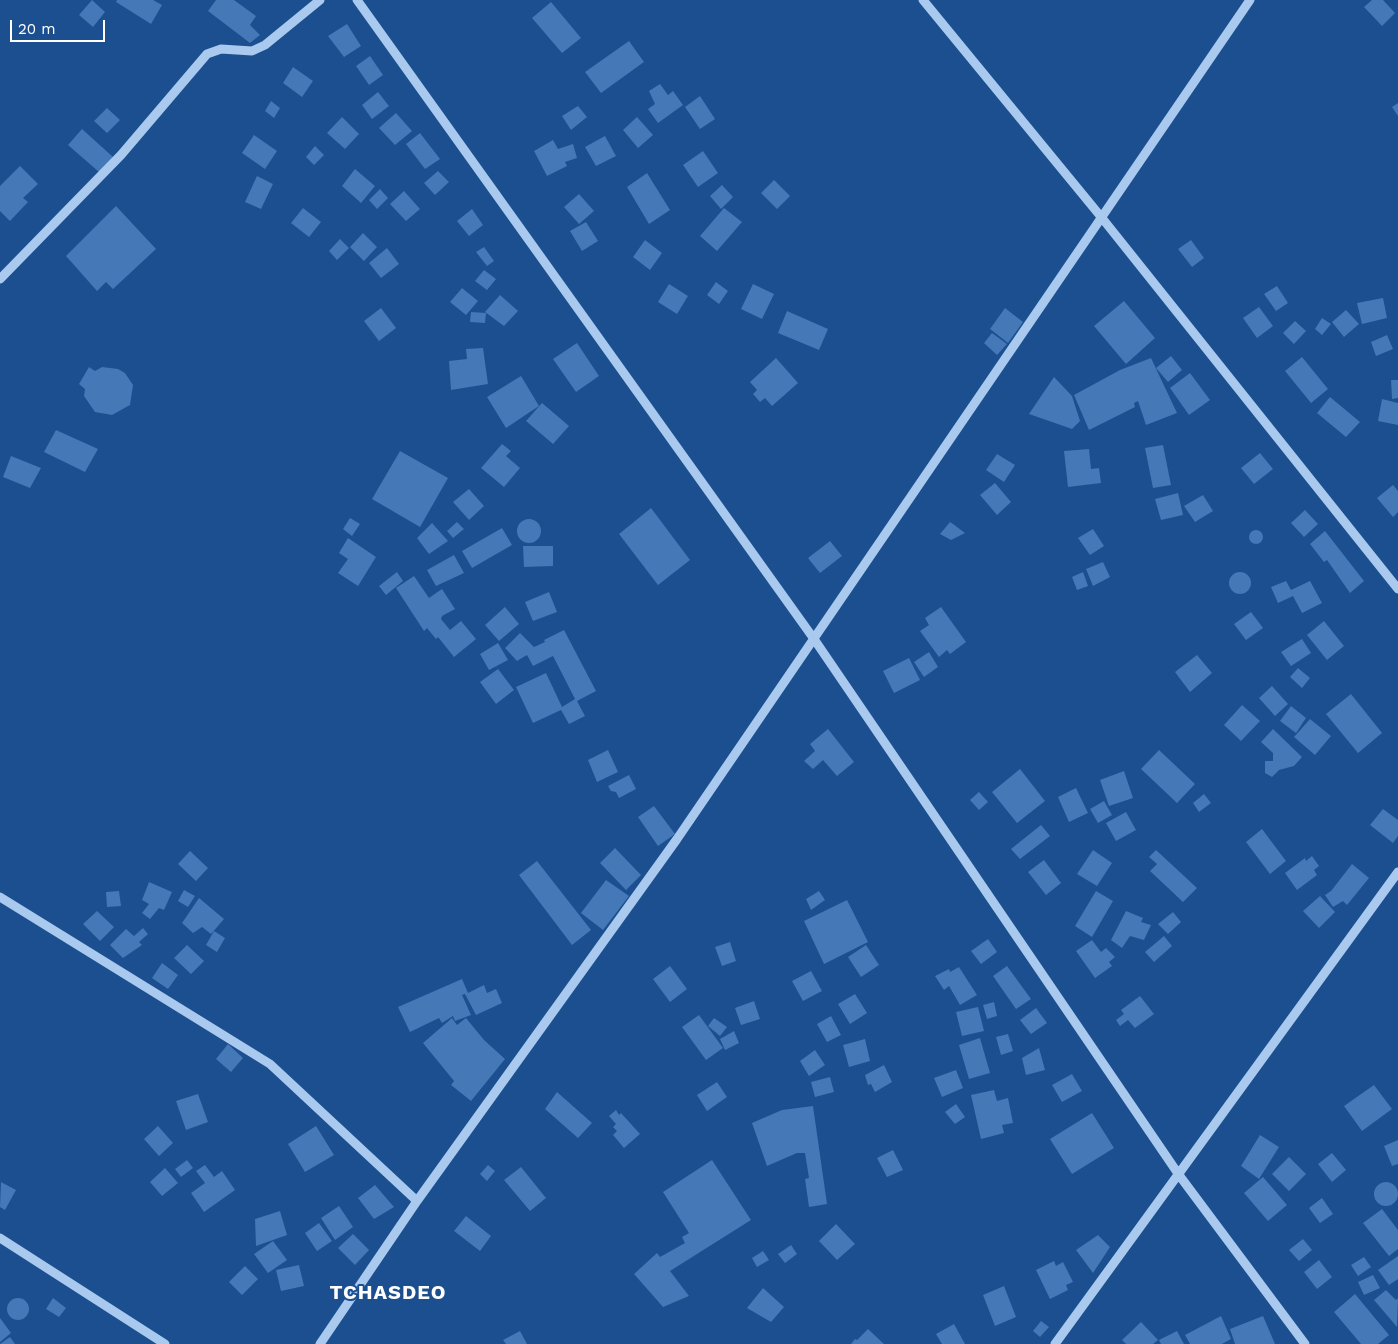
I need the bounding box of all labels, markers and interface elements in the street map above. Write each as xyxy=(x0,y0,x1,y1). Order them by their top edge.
scale bar xyxy=(12,10,108,42)
text: 20 m xyxy=(18,20,56,38)
district label: TCHASDEO xyxy=(329,1281,447,1305)

